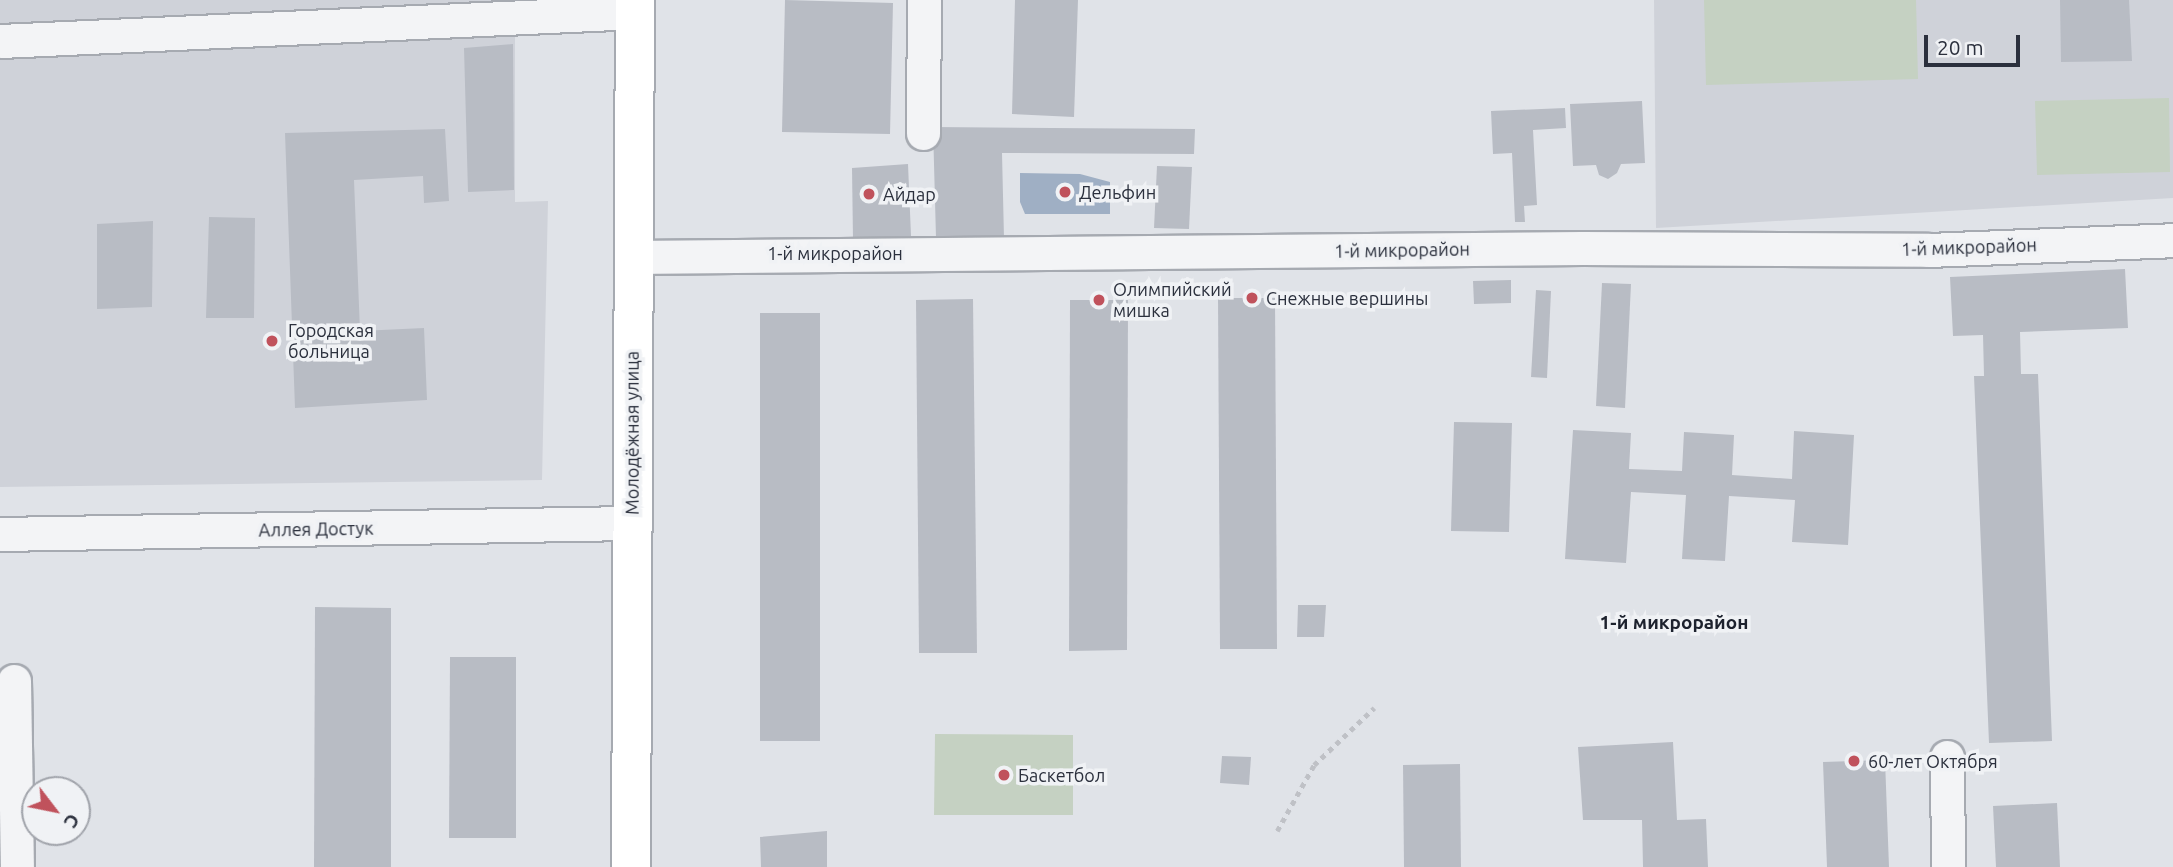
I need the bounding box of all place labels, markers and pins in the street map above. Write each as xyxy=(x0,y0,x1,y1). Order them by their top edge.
place label: Дельфин xyxy=(1079,181,1156,203)
place label: Айдар xyxy=(883,183,936,205)
marker: Дельфин xyxy=(1057,184,1073,200)
marker: Айдар xyxy=(861,186,877,202)
place label: Олимпийский мишка xyxy=(1113,279,1232,322)
place label: Снежные вершины xyxy=(1266,287,1428,309)
marker: Снежные вершины xyxy=(1244,290,1260,306)
marker: Олимпийский мишка xyxy=(1091,292,1107,308)
place label: Городская больница xyxy=(288,320,374,362)
marker: Городская больница xyxy=(262,331,282,351)
place label: 60-лет Октября xyxy=(1868,750,1998,772)
marker: 60-лет Октября xyxy=(1846,753,1862,769)
place label: Баскетбол xyxy=(1018,764,1105,786)
marker: Баскетбол xyxy=(996,767,1012,783)

